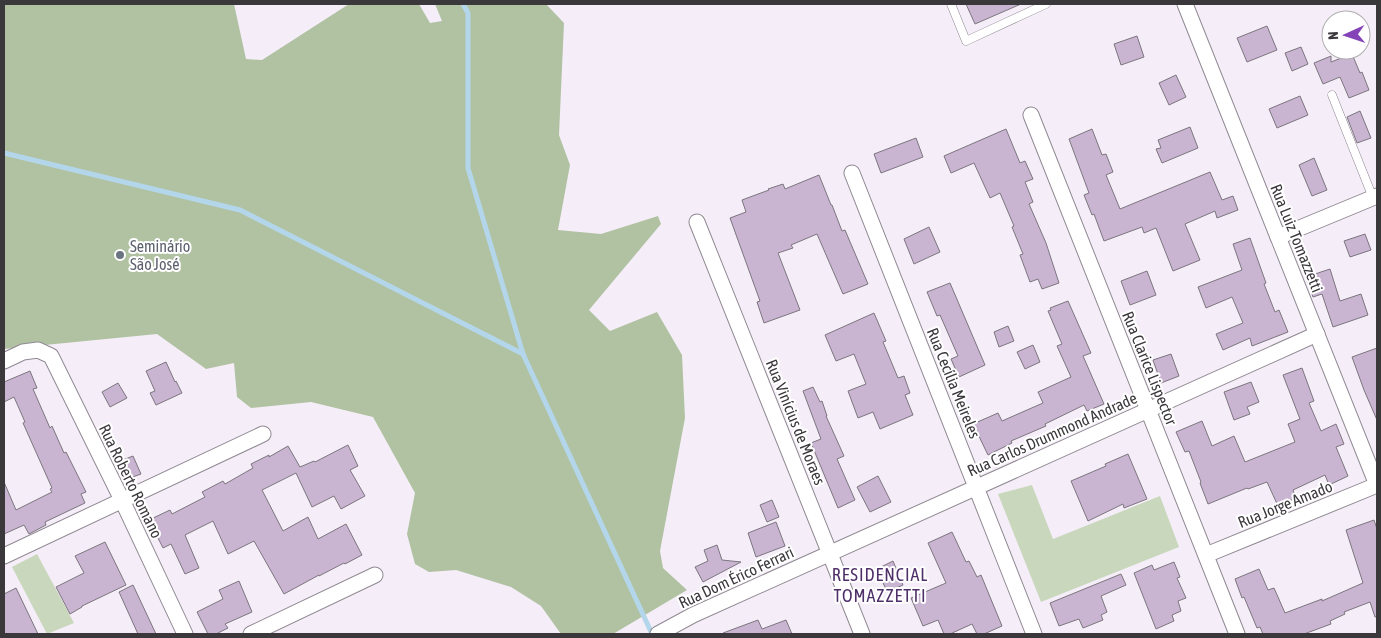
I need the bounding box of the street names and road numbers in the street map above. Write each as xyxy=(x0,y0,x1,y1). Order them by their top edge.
street label: Rua Luiz Tomazzetti xyxy=(1267,181,1327,295)
street label: Rua Clarice Lispector xyxy=(1118,309,1181,428)
street label: Rua Cecília Meireles xyxy=(924,325,984,441)
street label: Rua Vinícius de Moraes xyxy=(763,357,829,488)
street label: Rua Carlos Drummond Andrade xyxy=(965,388,1139,480)
street label: Rua Roberto Romano xyxy=(96,421,166,541)
street label: Rua Jorge Amado xyxy=(1235,477,1335,532)
street label: Rua Dom Érico Ferrari xyxy=(676,542,796,612)

